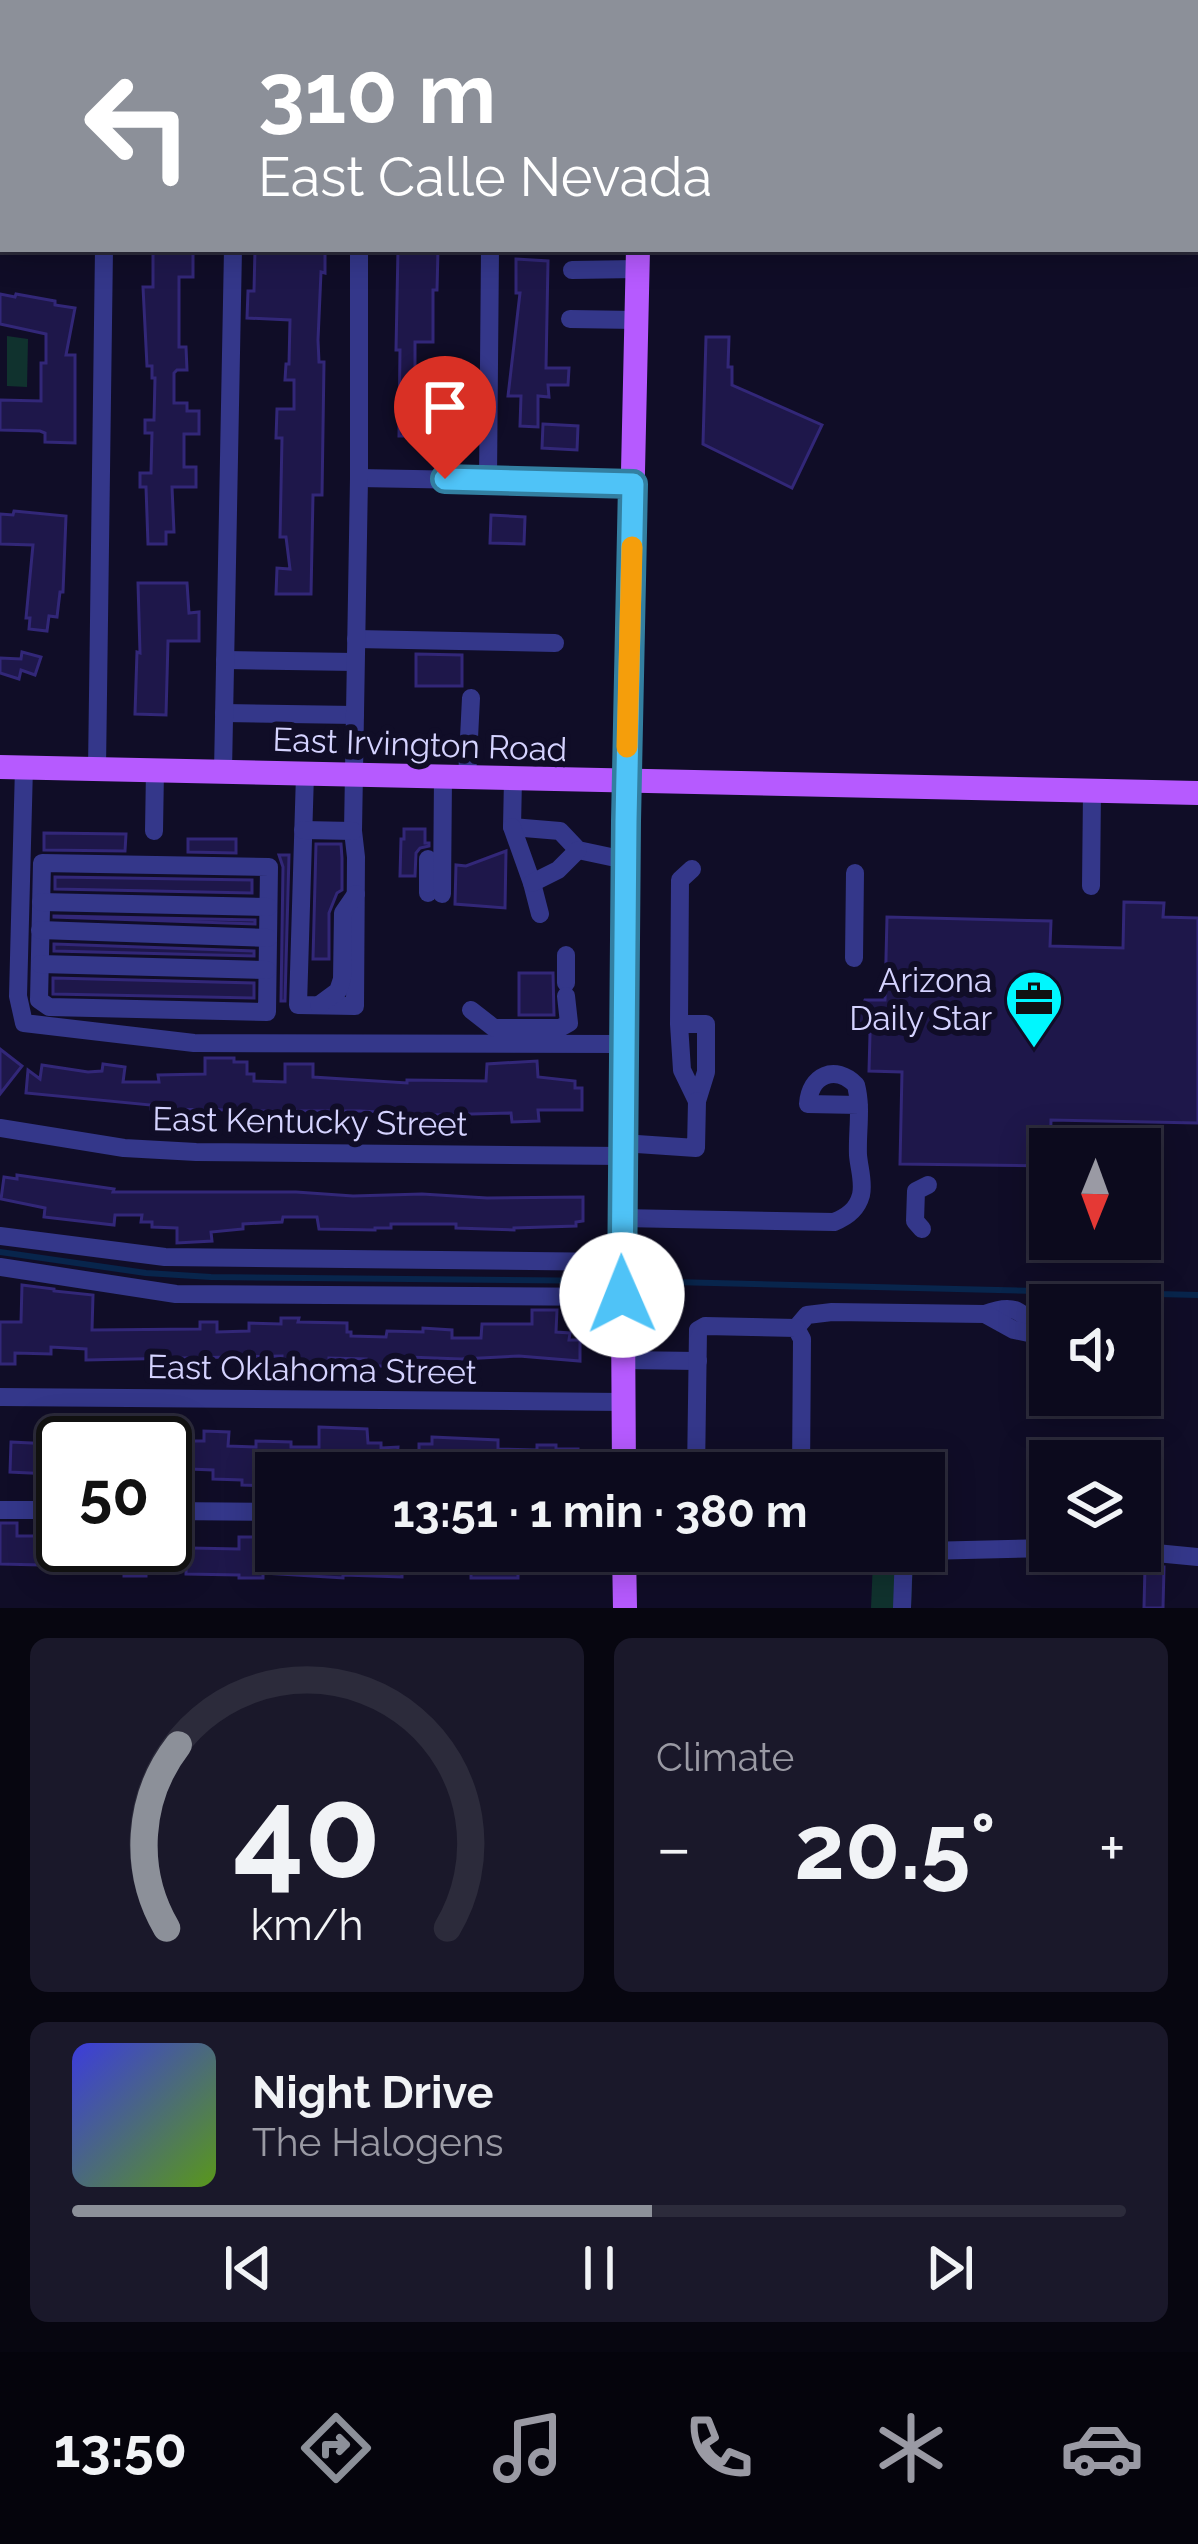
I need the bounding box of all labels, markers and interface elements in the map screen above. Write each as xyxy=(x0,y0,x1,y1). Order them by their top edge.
text: 310 m xyxy=(258,44,496,143)
icon: left xyxy=(60,48,216,204)
text: East Calle Nevada xyxy=(258,145,712,209)
pin xyxy=(394,356,496,479)
icon: arrive xyxy=(412,374,478,440)
street label: East Irvington Road xyxy=(272,720,568,769)
place label: Arizona Daily Star xyxy=(849,961,992,1038)
office icon: Arizona Daily Star xyxy=(1003,968,1065,1050)
street label: East Kentucky Street xyxy=(152,1099,468,1144)
north arrow xyxy=(1029,1128,1161,1260)
map controls xyxy=(1029,1128,1161,1572)
position arrow xyxy=(559,1232,685,1358)
button: sound xyxy=(1029,1284,1161,1416)
street label: East Oklahoma Street xyxy=(147,1347,477,1392)
speed limit sign: 50 xyxy=(36,1416,192,1572)
button: layers xyxy=(1029,1440,1161,1572)
text: 13:51 · 1 min · 380 m xyxy=(392,1485,808,1538)
text: Climate xyxy=(656,1734,794,1780)
text: 40 xyxy=(233,1760,381,1906)
text: 20.5° xyxy=(794,1794,996,1900)
text: − xyxy=(656,1809,692,1886)
text: + xyxy=(1099,1809,1126,1886)
text: km/h xyxy=(250,1900,364,1950)
text: Night Drive xyxy=(252,2066,493,2119)
text: The Halogens xyxy=(252,2119,504,2165)
icon: previous xyxy=(215,2235,281,2301)
icon: pause xyxy=(566,2235,632,2301)
icon: next xyxy=(917,2235,983,2301)
icon: directions xyxy=(294,2406,378,2490)
icon: music xyxy=(486,2406,570,2490)
icon: phone xyxy=(677,2406,761,2490)
icon: climate xyxy=(869,2406,953,2490)
icon: car xyxy=(1060,2406,1144,2490)
text: 13:50 xyxy=(54,2416,187,2480)

